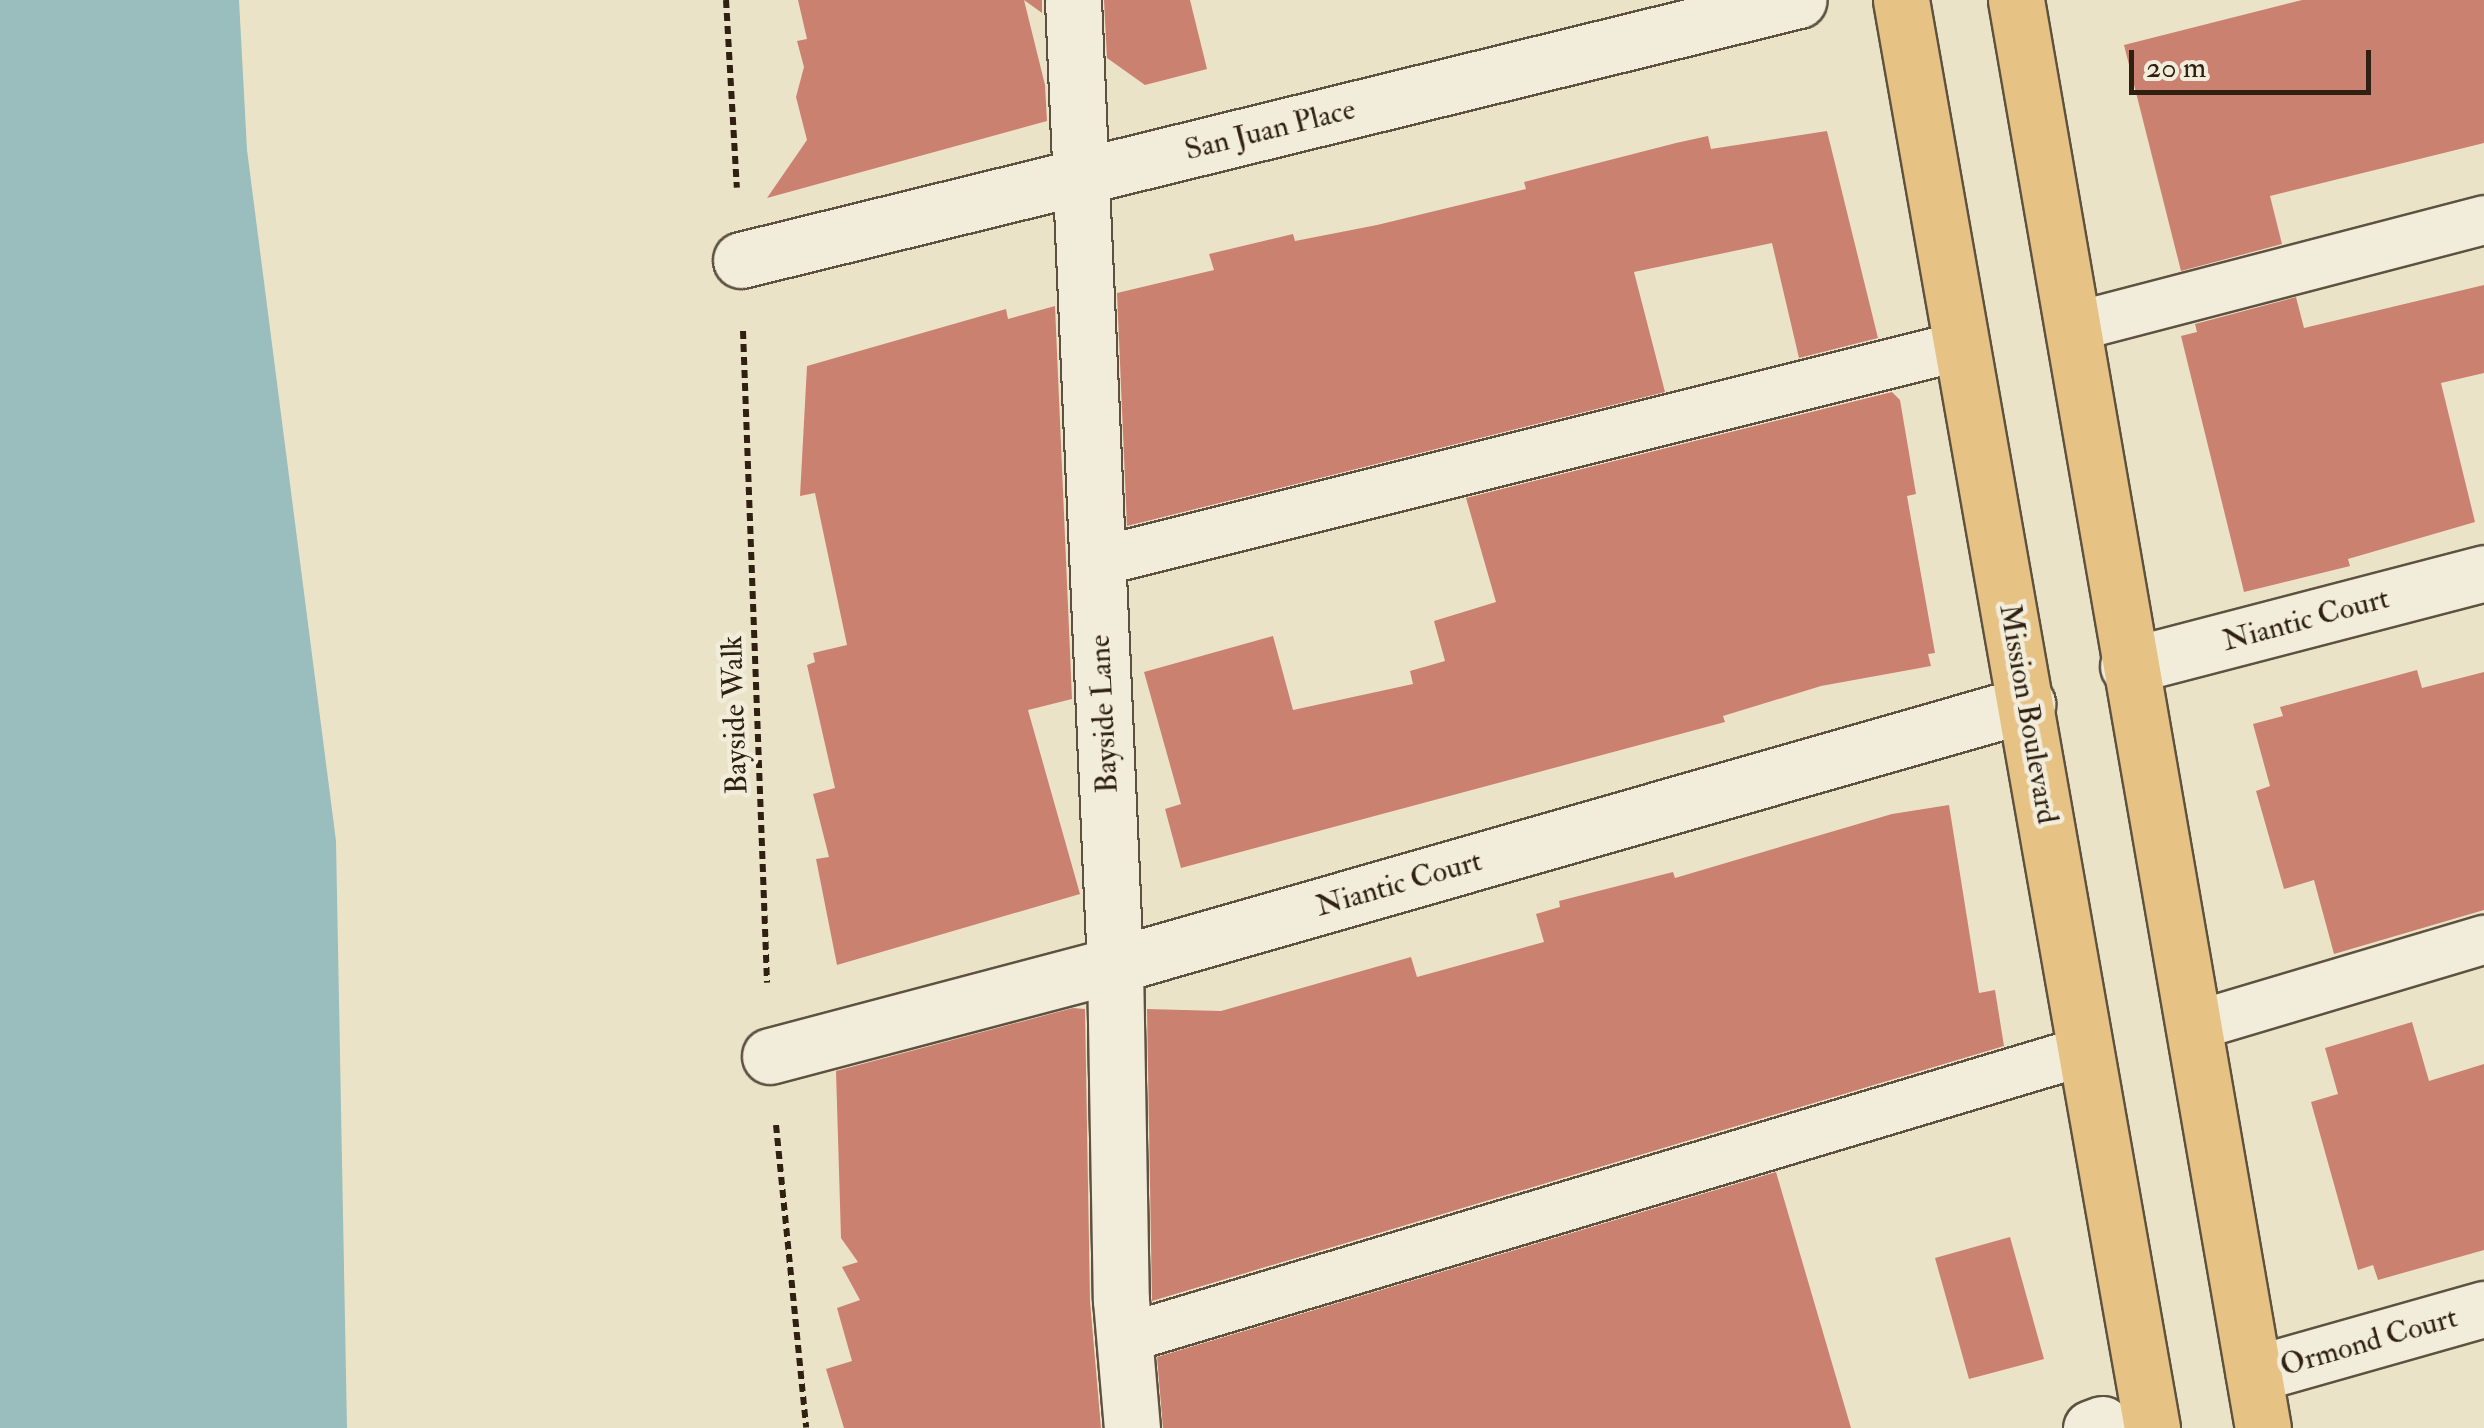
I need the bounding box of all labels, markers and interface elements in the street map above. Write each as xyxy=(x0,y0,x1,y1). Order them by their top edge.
scale bar xyxy=(2134,30,2376,92)
text: 20 m xyxy=(2146,49,2206,86)
street label: San Juan Place xyxy=(1181,91,1359,169)
street label: Niantic Court xyxy=(2219,580,2393,660)
street label: Mission Boulevard xyxy=(1991,601,2065,827)
street label: Bayside Lane xyxy=(1082,634,1126,794)
street label: Bayside Walk xyxy=(714,635,756,795)
street label: Niantic Court xyxy=(1312,843,1486,925)
street label: Ormond Court xyxy=(2276,1300,2462,1384)

